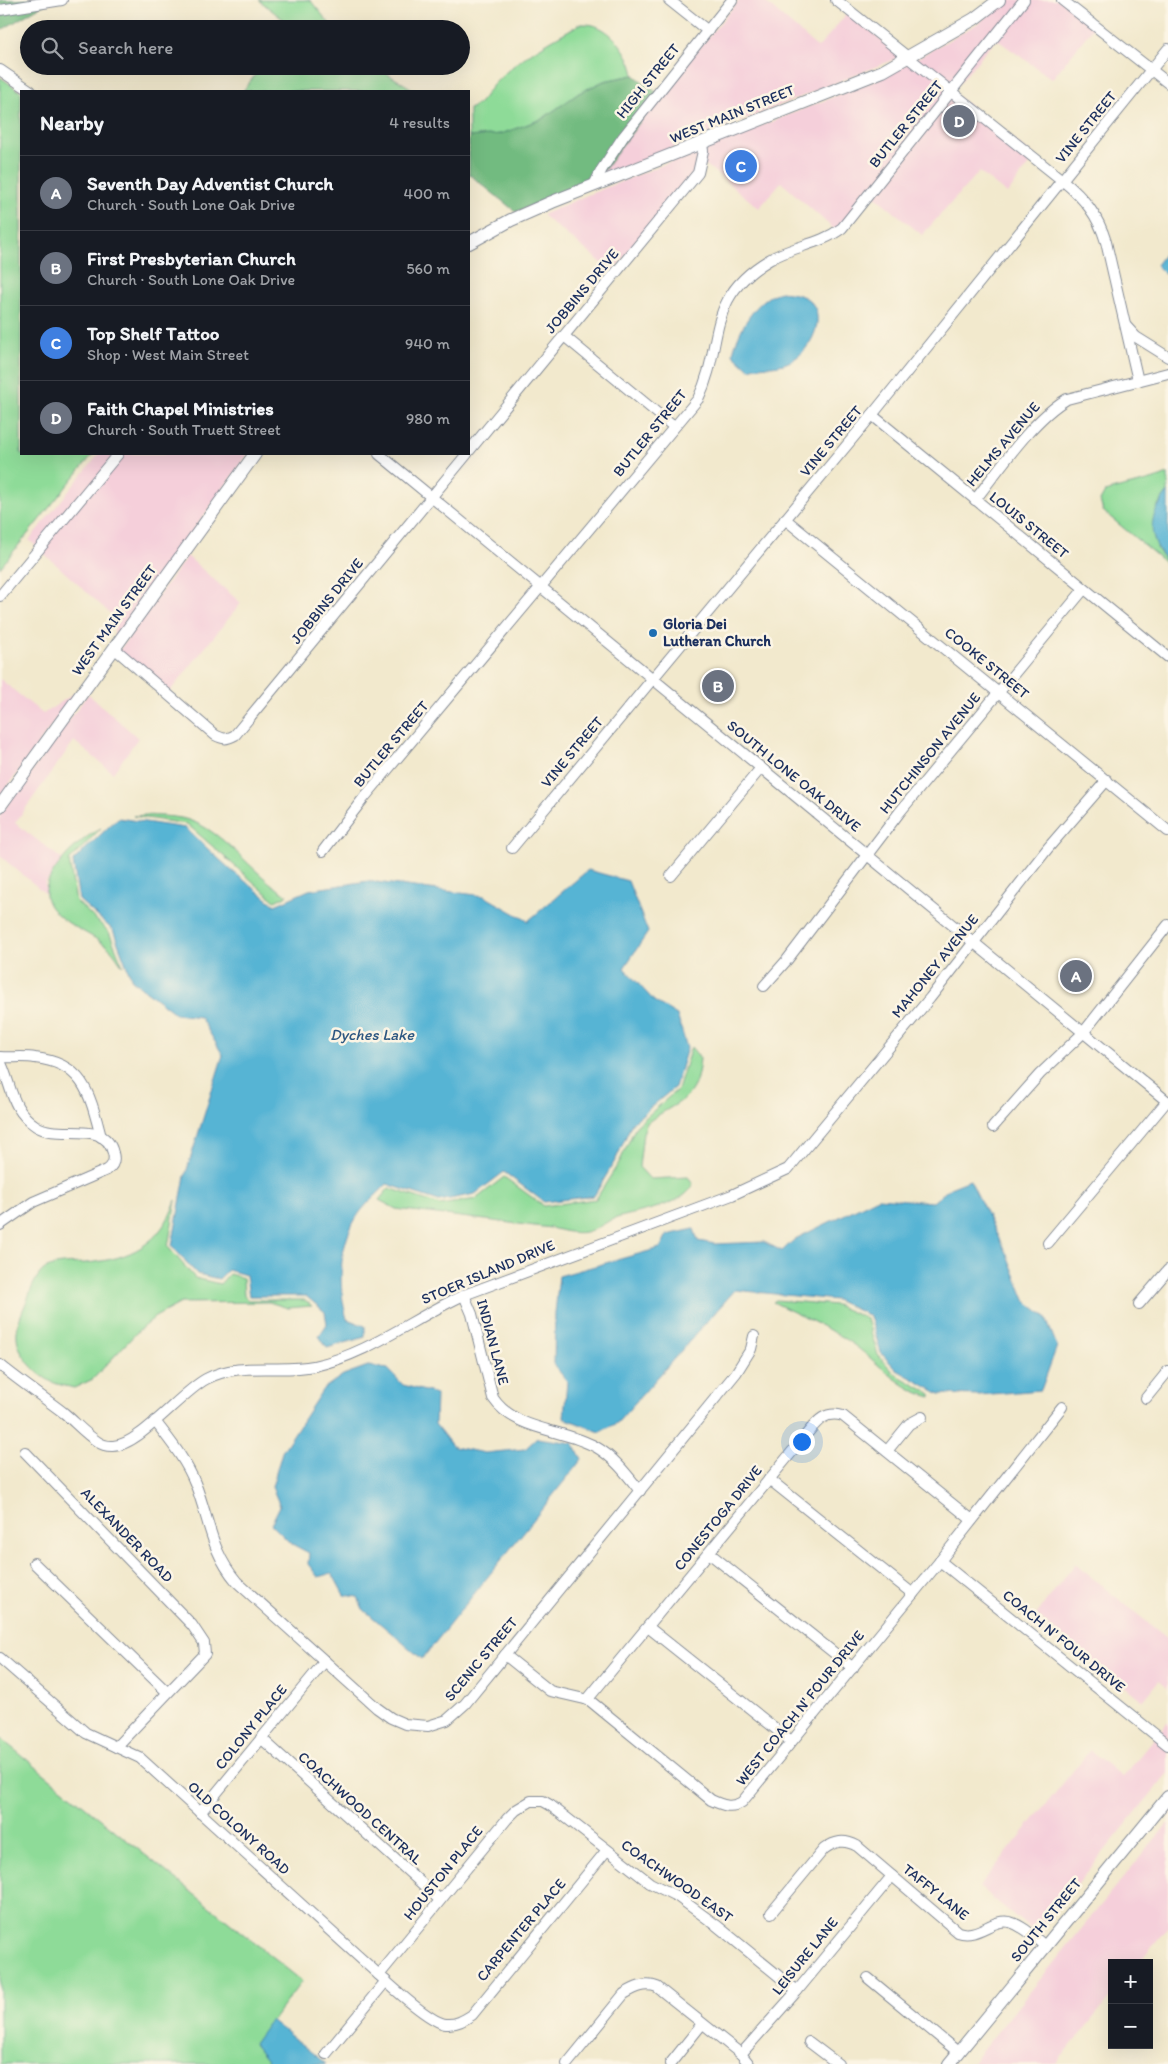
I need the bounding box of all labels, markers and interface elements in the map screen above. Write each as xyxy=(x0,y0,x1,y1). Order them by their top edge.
search box xyxy=(20,20,470,75)
icon: search xyxy=(38,34,66,62)
text: Search here xyxy=(78,36,173,59)
street label: HIGH STREET xyxy=(612,39,684,122)
street label: BUTLER STREET xyxy=(865,76,947,171)
street label: WEST MAIN STREET xyxy=(667,81,798,147)
street label: VINE STREET xyxy=(1051,87,1121,167)
pin: D xyxy=(943,102,975,140)
text: Nearby xyxy=(40,110,104,135)
text: 4 results xyxy=(389,113,450,132)
pin: C xyxy=(725,147,757,185)
text: Seventh Day Adventist Church xyxy=(87,172,333,195)
text: A xyxy=(51,184,61,203)
text: 400 m xyxy=(404,184,450,203)
text: Church · South Lone Oak Drive xyxy=(87,195,295,214)
street label: JOBBINS DRIVE xyxy=(541,245,623,337)
text: First Presbyterian Church xyxy=(87,247,296,270)
text: B xyxy=(51,259,61,278)
text: 560 m xyxy=(406,259,450,278)
text: Church · South Lone Oak Drive xyxy=(87,270,295,289)
text: Top Shelf Tattoo xyxy=(87,322,220,345)
text: C xyxy=(51,334,61,353)
text: 940 m xyxy=(405,334,450,353)
text: Shop · West Main Street xyxy=(87,345,249,364)
street label: BUTLER STREET xyxy=(609,385,691,480)
text: Faith Chapel Ministries xyxy=(87,397,274,420)
street label: HELMS AVENUE xyxy=(962,398,1044,490)
street label: VINE STREET xyxy=(796,401,866,480)
text: D xyxy=(51,409,61,428)
text: 980 m xyxy=(406,409,450,428)
text: Church · South Truett Street xyxy=(87,420,281,439)
street label: LOUIS STREET xyxy=(986,488,1073,563)
street label: JOBBINS DRIVE xyxy=(287,555,367,647)
street label: WEST MAIN STREET xyxy=(68,560,161,679)
place label: Gloria Dei Lutheran Church xyxy=(663,615,771,650)
street label: COOKE STREET xyxy=(941,623,1033,703)
marker: Gloria Dei Lutheran Church xyxy=(647,627,659,639)
pin: B xyxy=(702,667,734,705)
street label: HUTCHINSON AVENUE xyxy=(876,689,984,817)
street label: BUTLER STREET xyxy=(350,697,433,791)
street label: VINE STREET xyxy=(537,712,607,791)
street label: SOUTH LONE OAK DRIVE xyxy=(723,716,865,836)
street label: MAHONEY AVENUE xyxy=(888,911,982,1021)
pin: A xyxy=(1060,957,1092,995)
water label: Dyches Lake xyxy=(330,1025,415,1044)
street label: STOER ISLAND DRIVE xyxy=(419,1236,557,1308)
street label: INDIAN LANE xyxy=(473,1297,513,1387)
your location xyxy=(789,1429,815,1455)
street label: CONESTOGA DRIVE xyxy=(670,1462,766,1574)
street label: ALEXANDER ROAD xyxy=(77,1484,177,1586)
street label: COACH N' FOUR DRIVE xyxy=(999,1586,1129,1696)
street label: SCENIC STREET xyxy=(441,1613,522,1705)
street label: WEST COACH N' FOUR DRIVE xyxy=(732,1627,868,1789)
street label: COLONY PLACE xyxy=(211,1681,291,1773)
street label: COACHWOOD CENTRAL xyxy=(294,1748,426,1869)
street label: OLD COLONY ROAD xyxy=(184,1777,294,1879)
street label: HOUSTON PLACE xyxy=(399,1822,487,1924)
street label: COACHWOOD EAST xyxy=(618,1836,737,1927)
street label: TAFFY LANE xyxy=(899,1860,973,1924)
street label: SOUTH STREET xyxy=(1007,1874,1086,1966)
street label: CARPENTER PLACE xyxy=(473,1875,569,1985)
street label: LEISURE LANE xyxy=(768,1914,842,1998)
map controls xyxy=(1108,1959,1153,2049)
button: + xyxy=(1108,1959,1153,2004)
button: − xyxy=(1108,2004,1153,2049)

